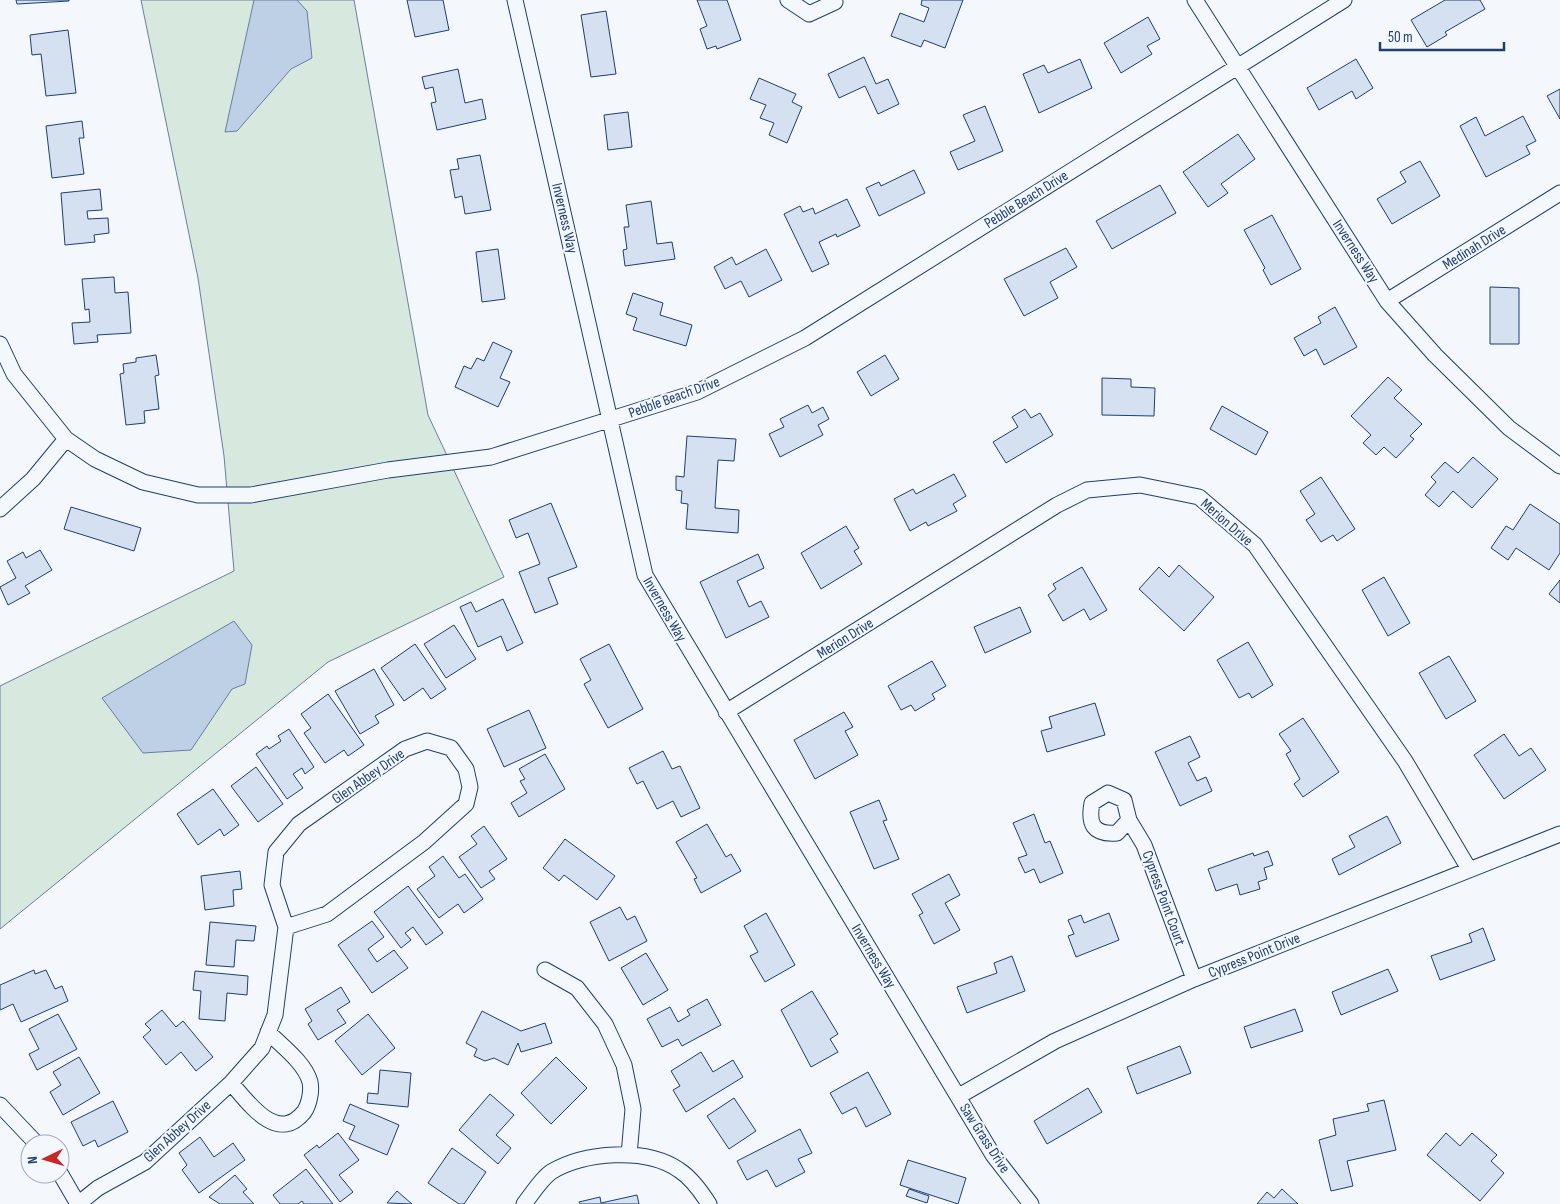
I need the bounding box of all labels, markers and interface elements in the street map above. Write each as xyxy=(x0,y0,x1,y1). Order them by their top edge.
scale bar xyxy=(1380,20,1504,52)
text: 50 m xyxy=(1388,28,1413,47)
street label: Pebble Beach Drive xyxy=(981,166,1072,233)
street label: Inverness Way xyxy=(547,181,582,255)
street label: Inverness Way xyxy=(1328,216,1383,287)
street label: Medinah Drive xyxy=(1439,221,1509,274)
street label: Pebble Beach Drive xyxy=(626,372,722,423)
street label: Merion Drive xyxy=(1197,494,1257,550)
street label: Inverness Way xyxy=(638,573,691,645)
street label: Merion Drive xyxy=(813,614,877,663)
street label: Glen Abbey Drive xyxy=(328,744,408,808)
street label: Cypress Point Court xyxy=(1138,848,1190,949)
street label: Inverness Way xyxy=(847,921,900,992)
street label: Cypress Point Drive xyxy=(1206,928,1303,983)
street label: Glen Abbey Drive xyxy=(140,1096,215,1167)
street label: Saw Grass Drive xyxy=(955,1100,1014,1177)
north arrow xyxy=(20,1134,70,1184)
text: N xyxy=(24,1156,41,1165)

